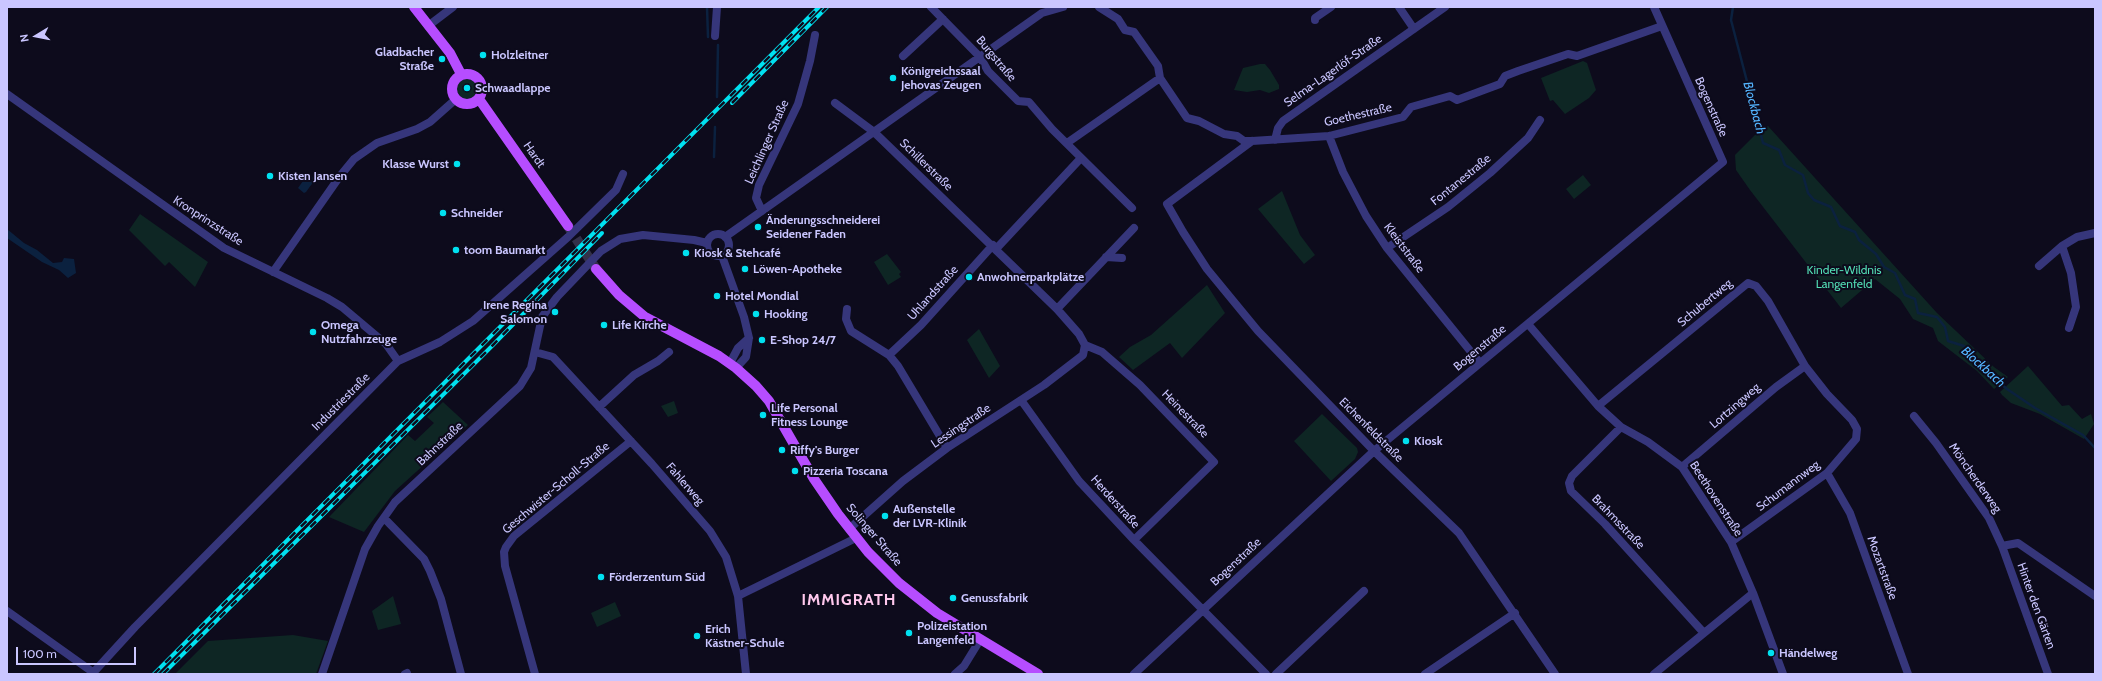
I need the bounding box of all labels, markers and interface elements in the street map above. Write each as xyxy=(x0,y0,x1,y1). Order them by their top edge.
north arrow xyxy=(16,16,56,56)
street label: Selma-Lagerlöf-Straße xyxy=(1281,32,1385,110)
text: N xyxy=(17,33,32,43)
street label: Burgstraße xyxy=(973,33,1019,85)
place label: Gladbacher Straße xyxy=(375,45,434,73)
place label: Holzleitner xyxy=(491,48,548,62)
marker: Holzleitner xyxy=(478,50,488,60)
marker: Gladbacher Straße xyxy=(437,54,447,64)
place label: Königreichssaal Jehovas Zeugen xyxy=(901,64,981,92)
marker: Königreichssaal Jehovas Zeugen xyxy=(888,73,898,83)
street label: Bogenstraße xyxy=(1691,75,1731,139)
water label: Blockbach xyxy=(1740,80,1768,136)
place label: Schwaadlappe xyxy=(475,81,550,95)
marker: Schwaadlappe xyxy=(462,83,472,93)
street label: Leichlinger Straße xyxy=(742,98,792,186)
street label: Goethestraße xyxy=(1323,100,1393,130)
street label: Schillerstraße xyxy=(896,136,956,194)
street label: Hardt xyxy=(520,139,548,171)
street label: Fontanestraße xyxy=(1428,151,1494,209)
place label: Klasse Wurst xyxy=(382,157,449,171)
marker: Klasse Wurst xyxy=(452,159,462,169)
place label: Kisten Jansen xyxy=(278,169,347,183)
marker: Kisten Jansen xyxy=(265,171,275,181)
street label: Kronprinzstraße xyxy=(170,193,246,249)
place label: Schneider xyxy=(451,206,503,220)
marker: Schneider xyxy=(438,208,448,218)
place label: Änderungsschneiderei Seidener Faden xyxy=(766,213,880,241)
street label: Kleiststraße xyxy=(1381,220,1427,276)
marker: Änderungsschneiderei Seidener Faden xyxy=(753,222,763,232)
place label: toom Baumarkt xyxy=(464,243,545,257)
marker: toom Baumarkt xyxy=(451,245,461,255)
place label: Kiosk & Stehcafé xyxy=(694,246,781,260)
marker: Kiosk & Stehcafé xyxy=(681,248,691,258)
place label: Löwen-Apotheke xyxy=(753,262,842,276)
street label: Uhlandstraße xyxy=(905,263,961,323)
park label: Kinder-Wildnis Langenfeld xyxy=(1806,263,1882,291)
marker: Löwen-Apotheke xyxy=(740,264,750,274)
place label: Anwohnerparkplätze xyxy=(977,270,1084,284)
marker: Anwohnerparkplätze xyxy=(964,272,974,282)
street label: Schubertweg xyxy=(1675,276,1735,330)
place label: Hotel Mondial xyxy=(725,289,799,303)
marker: Hotel Mondial xyxy=(712,291,722,301)
place label: Irene Regina Salomon xyxy=(483,298,547,326)
marker: Irene Regina Salomon xyxy=(550,307,560,317)
place label: Hooking xyxy=(764,307,808,321)
marker: Hooking xyxy=(751,309,761,319)
place label: Omega Nutzfahrzeuge xyxy=(321,318,397,346)
place label: Life Kirche xyxy=(612,318,667,332)
marker: Life Kirche xyxy=(599,320,609,330)
street label: Bogenstraße xyxy=(1451,322,1509,374)
marker: Omega Nutzfahrzeuge xyxy=(308,327,318,337)
place label: E-Shop 24/7 xyxy=(770,333,836,347)
marker: E-Shop 24/7 xyxy=(757,335,767,345)
water label: Blockbach xyxy=(1958,343,2008,391)
street label: Industriestraße xyxy=(309,370,373,434)
street label: Lortzingweg xyxy=(1707,380,1763,432)
street label: Heinestraße xyxy=(1159,387,1211,441)
street label: Eichenfeldstraße xyxy=(1336,395,1406,465)
place label: Life Personal Fitness Lounge xyxy=(771,401,848,429)
street label: Lessingstraße xyxy=(929,401,993,451)
marker: Life Personal Fitness Lounge xyxy=(758,410,768,420)
street label: Bahnstraße xyxy=(414,419,466,469)
place label: Kiosk xyxy=(1414,434,1442,448)
marker: Kiosk xyxy=(1401,436,1411,446)
street label: Geschwister-Scholl-Straße xyxy=(500,439,612,537)
street label: Möncherderweg xyxy=(1946,440,2004,516)
place label: Riffy's Burger xyxy=(790,443,859,457)
marker: Riffy's Burger xyxy=(777,445,787,455)
street label: Schumannweg xyxy=(1753,457,1823,515)
street label: Beethovenstraße xyxy=(1686,459,1746,539)
street label: Fahlerweg xyxy=(663,460,707,508)
place label: Pizzeria Toscana xyxy=(803,464,888,478)
marker: Pizzeria Toscana xyxy=(790,466,800,476)
street label: Herderstraße xyxy=(1088,473,1142,531)
street label: Brahmsstraße xyxy=(1588,492,1648,552)
street label: Solinger Straße xyxy=(843,501,905,569)
place label: Außenstelle der LVR-Klinik xyxy=(893,502,967,530)
marker: Außenstelle der LVR-Klinik xyxy=(880,511,890,521)
street label: Mozartstraße xyxy=(1864,534,1900,602)
street label: Bogenstraße xyxy=(1208,535,1264,589)
street label: Hinter den Gärten xyxy=(2014,561,2058,651)
place label: Förderzentum Süd xyxy=(609,570,705,584)
marker: Förderzentum Süd xyxy=(596,572,606,582)
district label: IMMIGRATH xyxy=(802,590,896,610)
place label: Genussfabrik xyxy=(961,591,1028,605)
marker: Genussfabrik xyxy=(948,593,958,603)
place label: Polizeistation Langenfeld xyxy=(917,619,987,647)
place label: Erich Kästner-Schule xyxy=(705,622,784,650)
marker: Polizeistation Langenfeld xyxy=(904,628,914,638)
marker: Erich Kästner-Schule xyxy=(692,631,702,641)
scale bar xyxy=(18,639,138,665)
text: 100 m xyxy=(23,646,57,661)
place label: Händelweg xyxy=(1779,646,1837,660)
marker: Händelweg xyxy=(1766,648,1776,658)

